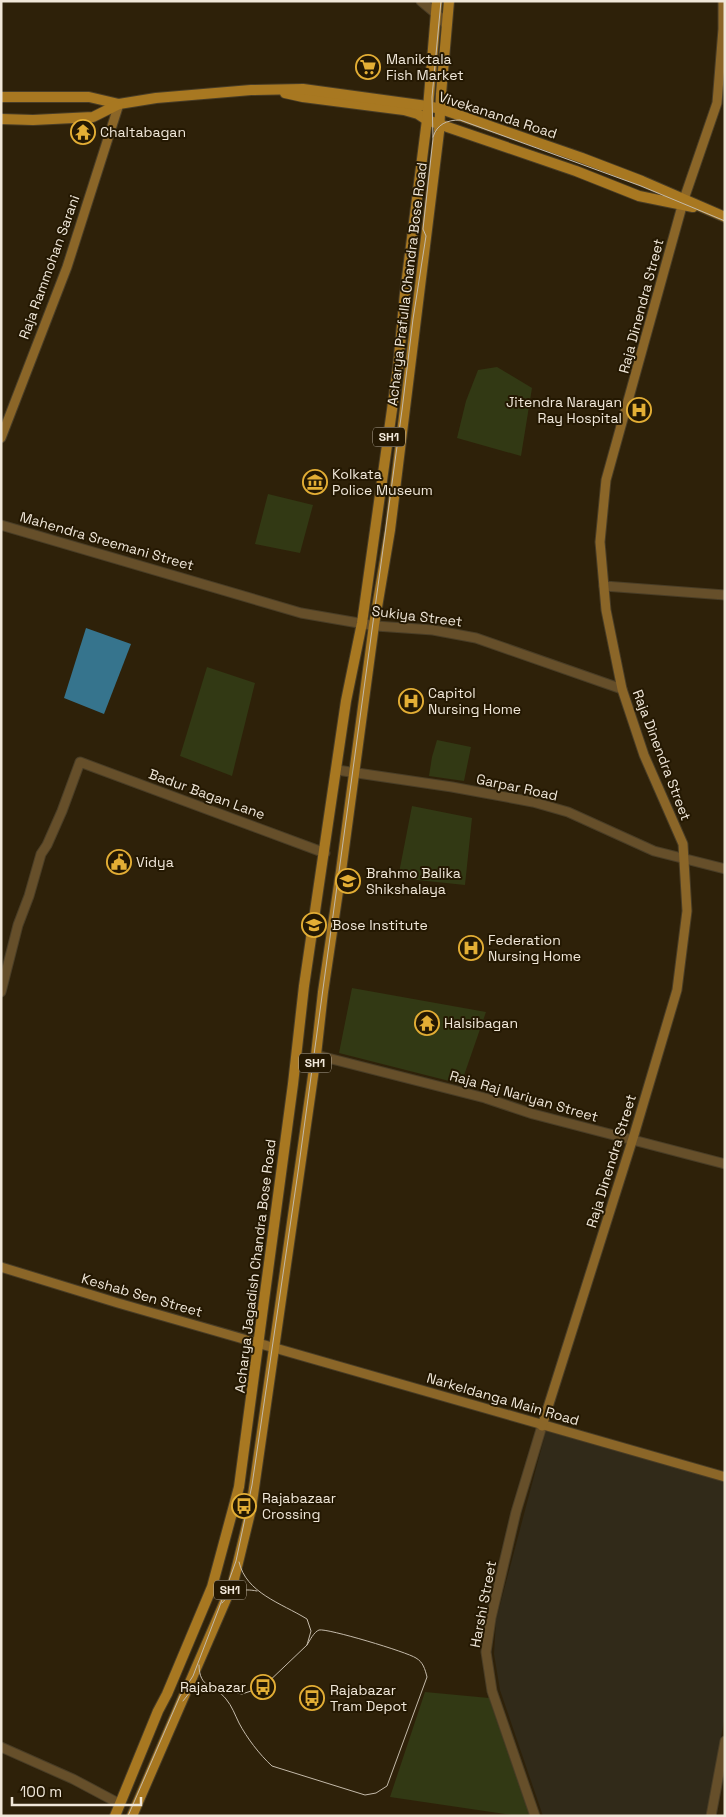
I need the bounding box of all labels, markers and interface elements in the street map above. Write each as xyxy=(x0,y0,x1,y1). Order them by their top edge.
place label: Maniktala Fish Market xyxy=(386,50,464,84)
supermarket icon: Maniktala Fish Market xyxy=(355,54,381,80)
street label: Vivekananda Road xyxy=(437,87,559,143)
temple icon: Chaltabagan xyxy=(70,119,96,145)
place label: Chaltabagan xyxy=(100,123,186,141)
street label: Acharya Prafulla Chandra Bose Road xyxy=(383,161,431,407)
street label: Raja Rammohan Sarani xyxy=(15,192,83,342)
street label: Raja Dinendra Street xyxy=(614,237,668,375)
place label: Jitendra Narayan Ray Hospital xyxy=(506,393,622,427)
hospital icon: Jitendra Narayan Ray Hospital xyxy=(626,397,652,423)
road number: SH1 xyxy=(373,428,405,447)
place label: Kolkata Police Museum xyxy=(332,465,433,499)
museum icon: Kolkata Police Museum xyxy=(302,469,328,495)
street label: Mahendra Sreemani Street xyxy=(18,508,196,574)
street label: Sukiya Street xyxy=(371,602,463,630)
place label: Capitol Nursing Home xyxy=(428,684,521,718)
street label: Raja Dinendra Street xyxy=(629,687,695,823)
hospital icon: Capitol Nursing Home xyxy=(398,688,424,714)
street label: Badur Bagan Lane xyxy=(146,765,268,823)
street label: Garpar Road xyxy=(475,770,559,804)
public building icon: Vidya xyxy=(106,849,132,875)
place label: Vidya xyxy=(136,853,174,871)
place label: Brahmo Balika Shikshalaya xyxy=(366,864,461,898)
school or university icon: Brahmo Balika Shikshalaya xyxy=(335,868,361,894)
school or university icon: Bose Institute xyxy=(301,912,327,938)
place label: Bose Institute xyxy=(332,916,428,934)
place label: Federation Nursing Home xyxy=(488,931,581,965)
hospital icon: Federation Nursing Home xyxy=(458,935,484,961)
temple icon: Halsibagan xyxy=(414,1010,440,1036)
place label: Halsibagan xyxy=(444,1014,518,1032)
road number: SH1 xyxy=(299,1054,331,1072)
street label: Raja Raj Nariyan Street xyxy=(448,1066,600,1126)
street label: Raja Dinendra Street xyxy=(582,1092,640,1230)
street label: Acharya Jagadish Chandra Bose Road xyxy=(231,1138,279,1394)
street label: Keshab Sen Street xyxy=(79,1269,205,1321)
street label: Narkeldanga Main Road xyxy=(425,1369,581,1429)
place label: Rajabazaar Crossing xyxy=(262,1489,336,1523)
bus stop icon: Rajabazaar Crossing xyxy=(231,1493,257,1519)
street label: Harshi Street xyxy=(466,1559,500,1649)
road number: SH1 xyxy=(214,1580,246,1600)
bus stop icon: Rajabazar xyxy=(250,1674,276,1700)
place label: Rajabazar xyxy=(180,1678,246,1696)
place label: Rajabazar Tram Depot xyxy=(330,1681,407,1715)
bus stop icon: Rajabazar Tram Depot xyxy=(299,1685,325,1711)
scale bar xyxy=(12,1774,141,1806)
text: 100 m xyxy=(20,1782,62,1801)

